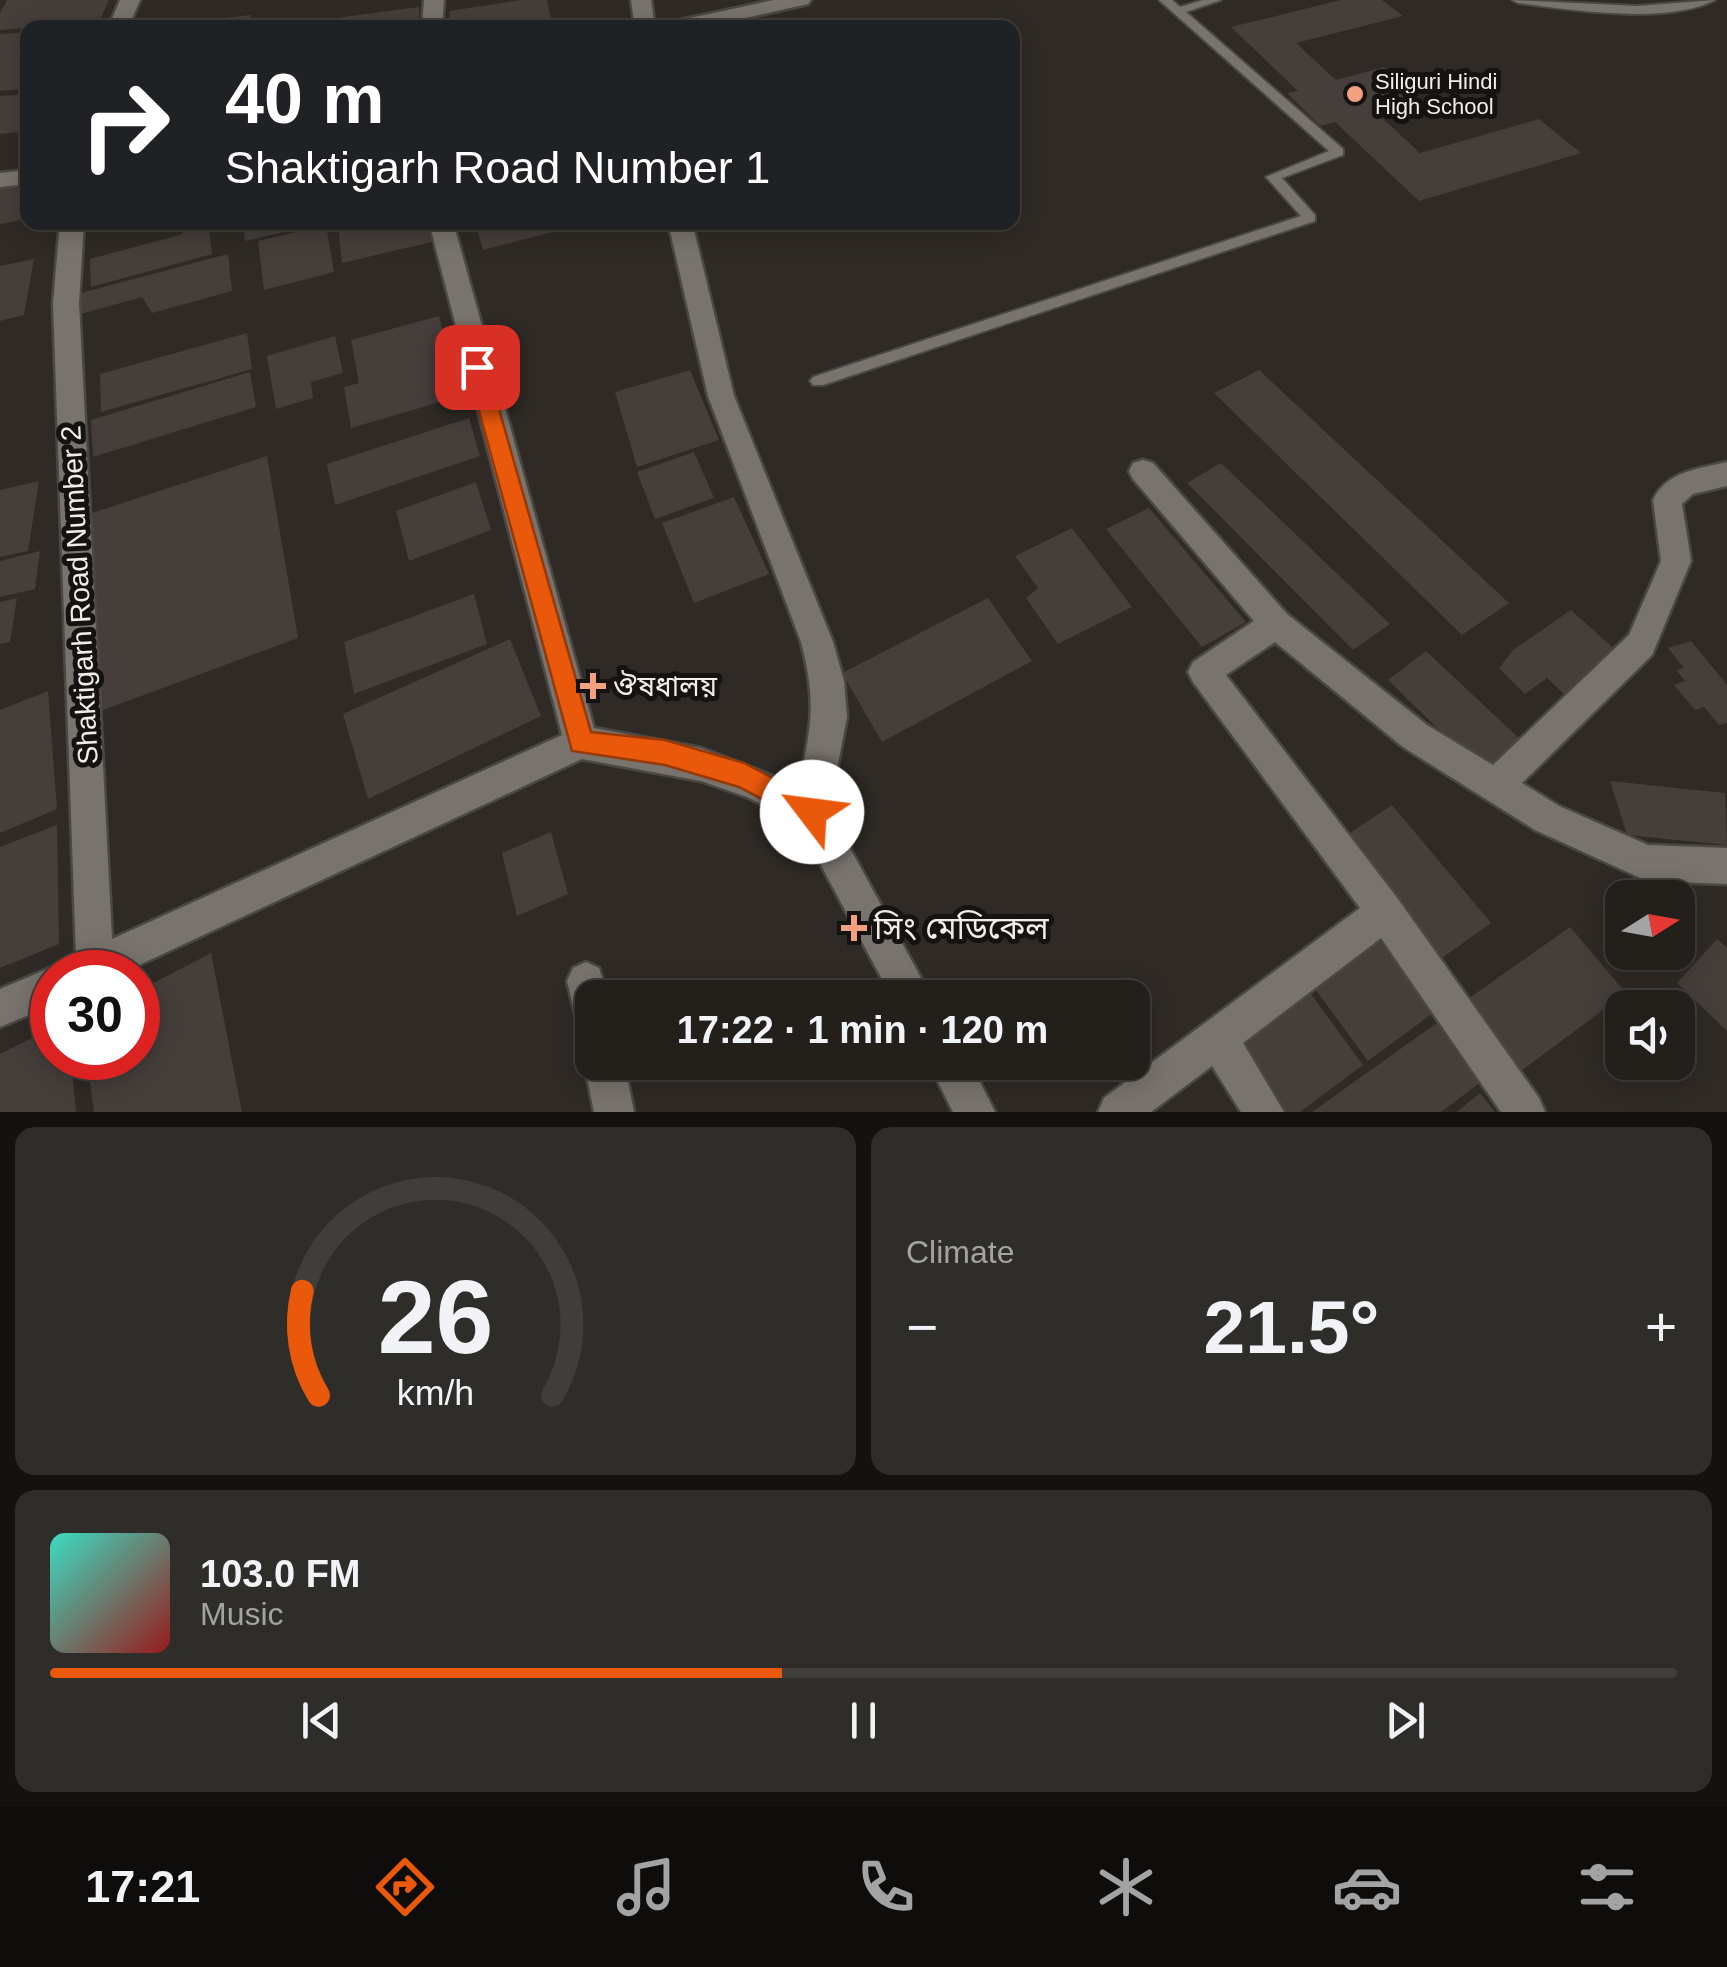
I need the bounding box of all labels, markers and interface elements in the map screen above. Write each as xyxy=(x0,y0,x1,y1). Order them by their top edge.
icon: right xyxy=(60,60,190,190)
text: 40 m xyxy=(225,60,385,138)
place label: Siliguri Hindi High School xyxy=(1375,69,1497,119)
marker: Siliguri Hindi High School xyxy=(1344,83,1366,105)
text: Shaktigarh Road Number 1 xyxy=(225,142,770,193)
pin xyxy=(435,325,520,410)
icon: arrive xyxy=(450,340,505,395)
street label: Shaktigarh Road Number 2 xyxy=(55,425,104,765)
place label: ঔষধালয় xyxy=(613,670,718,702)
marker: ঔষধালয় xyxy=(582,675,604,697)
position arrow xyxy=(760,760,864,864)
north arrow xyxy=(1605,880,1695,970)
map controls xyxy=(1605,880,1695,1080)
place label: সিং মেডিকেল xyxy=(873,910,1049,946)
marker: সিং মেডিকেল xyxy=(843,917,865,939)
speed limit sign: 30 xyxy=(30,950,160,1080)
button: sound xyxy=(1605,990,1695,1080)
text: 17:22 · 1 min · 120 m xyxy=(677,1009,1048,1051)
text: Climate xyxy=(906,1234,1014,1270)
text: 26 xyxy=(378,1259,493,1375)
text: 21.5° xyxy=(1204,1285,1379,1369)
text: − xyxy=(906,1296,938,1358)
text: + xyxy=(1645,1296,1677,1358)
text: km/h xyxy=(397,1373,474,1413)
text: 103.0 FM xyxy=(200,1553,361,1595)
text: Music xyxy=(200,1596,284,1632)
icon: previous xyxy=(294,1693,349,1748)
icon: pause xyxy=(836,1693,891,1748)
icon: next xyxy=(1378,1693,1433,1748)
icon: directions xyxy=(370,1852,440,1922)
icon: music xyxy=(611,1852,681,1922)
icon: phone xyxy=(851,1852,921,1922)
icon: climate xyxy=(1091,1852,1161,1922)
icon: car xyxy=(1332,1852,1402,1922)
icon: filters xyxy=(1572,1852,1642,1922)
text: 17:21 xyxy=(85,1861,200,1912)

